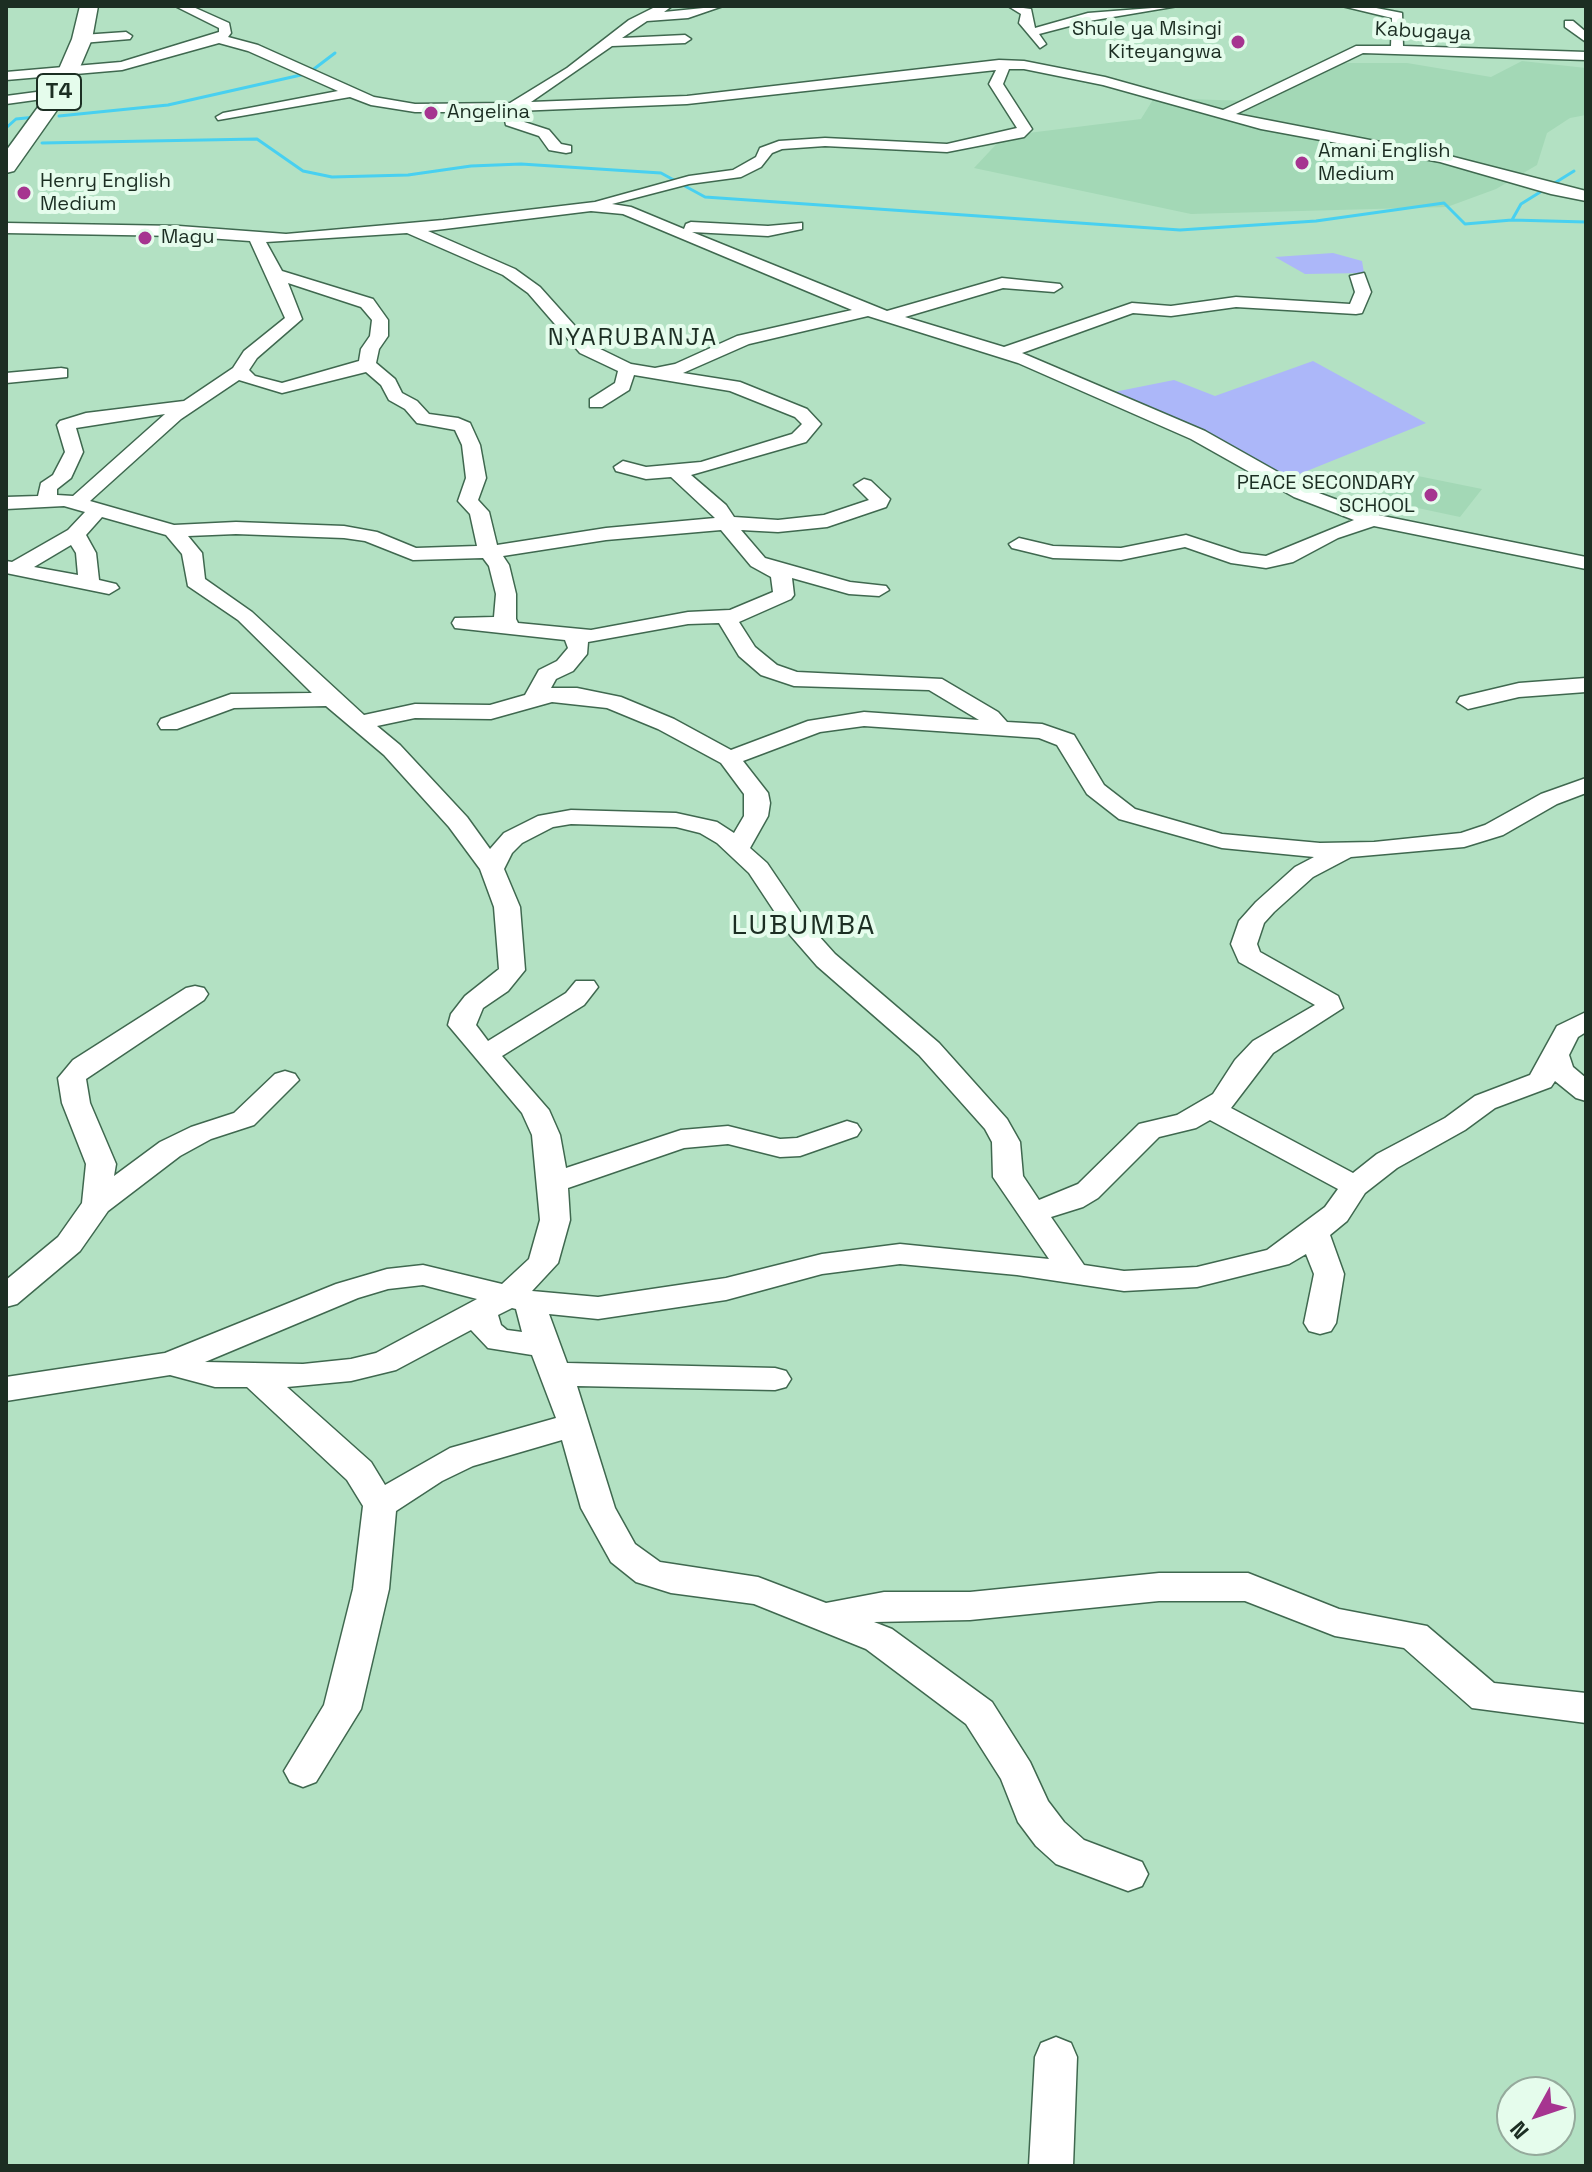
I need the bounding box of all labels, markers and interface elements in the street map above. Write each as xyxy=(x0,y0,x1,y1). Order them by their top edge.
street label: Kabugaya xyxy=(1374,17,1472,47)
place label: Shule ya Msingi Kiteyangwa xyxy=(1072,18,1222,65)
marker: Shule ya Msingi Kiteyangwa xyxy=(1229,33,1247,51)
road number: T4 xyxy=(37,74,81,110)
place label: Angelina xyxy=(447,101,530,125)
marker: Angelina xyxy=(422,104,440,122)
place label: Amani English Medium xyxy=(1318,140,1451,187)
marker: Amani English Medium xyxy=(1293,154,1311,172)
place label: Henry English Medium xyxy=(40,170,171,217)
marker: Henry English Medium xyxy=(15,184,33,202)
place label: Magu xyxy=(161,226,215,250)
marker: Magu xyxy=(136,229,154,247)
district label: NYARUBANJA xyxy=(548,324,718,352)
place label: PEACE SECONDARY SCHOOL xyxy=(1237,472,1415,519)
marker: PEACE SECONDARY SCHOOL xyxy=(1422,486,1440,504)
district label: LUBUMBA xyxy=(732,909,876,943)
north arrow xyxy=(1496,2076,1576,2156)
text: N xyxy=(1504,2115,1535,2145)

